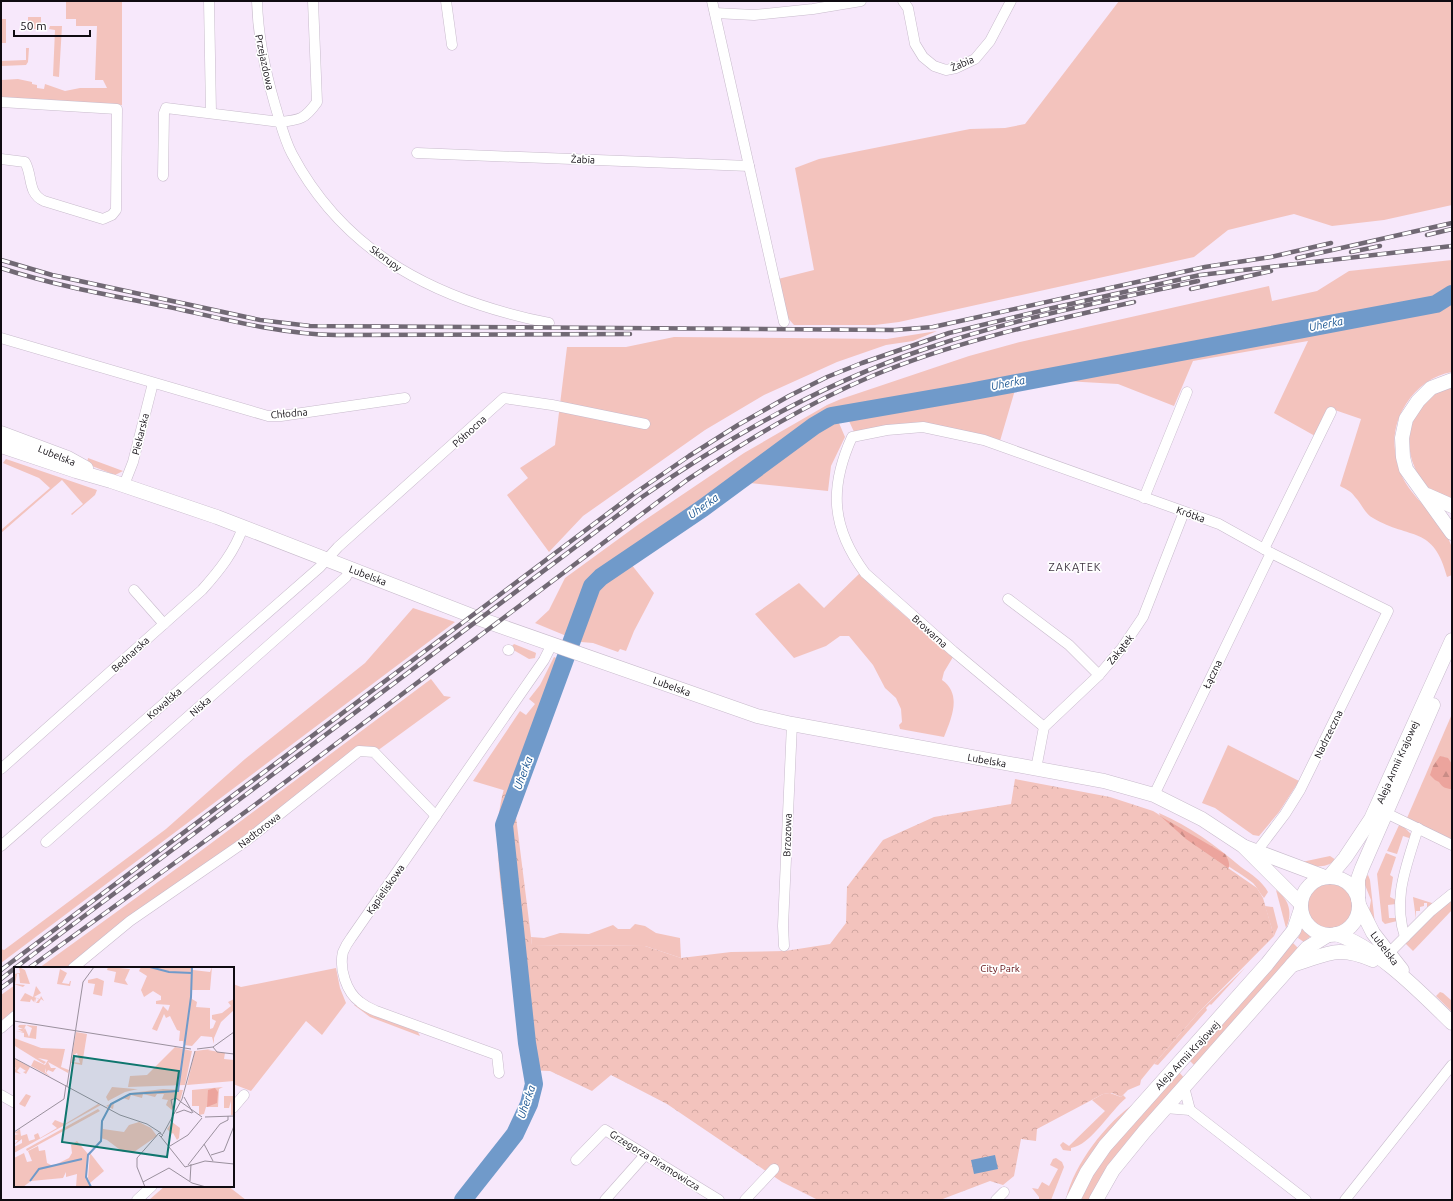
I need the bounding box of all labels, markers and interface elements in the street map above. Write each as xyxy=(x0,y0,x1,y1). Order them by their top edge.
scale bar xyxy=(14,12,90,38)
text: 50 m xyxy=(20,19,47,32)
street label: Przejazdowa xyxy=(253,33,276,91)
street label: Żabia xyxy=(949,54,975,73)
street label: Żabia xyxy=(571,154,595,165)
street label: Skorupy xyxy=(368,243,404,274)
water label: Uherka xyxy=(1308,315,1344,333)
water label: Uherka xyxy=(990,374,1026,392)
street label: Chłodna xyxy=(270,406,308,421)
street label: Piekarska xyxy=(130,412,151,456)
street label: Północna xyxy=(450,413,488,449)
street label: Lubelska xyxy=(37,443,77,468)
water label: Uherka xyxy=(685,491,721,521)
street label: Krótka xyxy=(1175,504,1207,525)
district label: ZAKĄTEK xyxy=(1048,561,1102,573)
street label: Lubelska xyxy=(347,563,388,588)
street label: Browarna xyxy=(910,613,950,650)
street label: Zakątek xyxy=(1105,632,1136,667)
street label: Bednarska xyxy=(109,635,151,674)
street label: Łączna xyxy=(1201,658,1224,690)
street label: Lubelska xyxy=(651,675,692,698)
street label: Kowalska xyxy=(145,686,184,721)
street label: Niska xyxy=(188,694,213,718)
street label: Nadrzeczna xyxy=(1312,708,1345,760)
street label: Aleja Armii Krajowej xyxy=(1374,719,1421,805)
street label: Lubelska xyxy=(967,752,1007,769)
water label: Uherka xyxy=(511,755,535,791)
street label: Nadtorowa xyxy=(236,811,283,850)
street label: Brzozowa xyxy=(781,813,794,857)
street label: Kąpieliskowa xyxy=(364,862,407,916)
street label: Lubelska xyxy=(1368,929,1401,967)
park label: City Park xyxy=(980,963,1020,974)
inset map xyxy=(14,967,234,1187)
street label: Aleja Armii Krajowej xyxy=(1153,1019,1222,1092)
water label: Uherka xyxy=(515,1084,537,1120)
street label: Grzegorza Piramowicza xyxy=(608,1128,702,1193)

